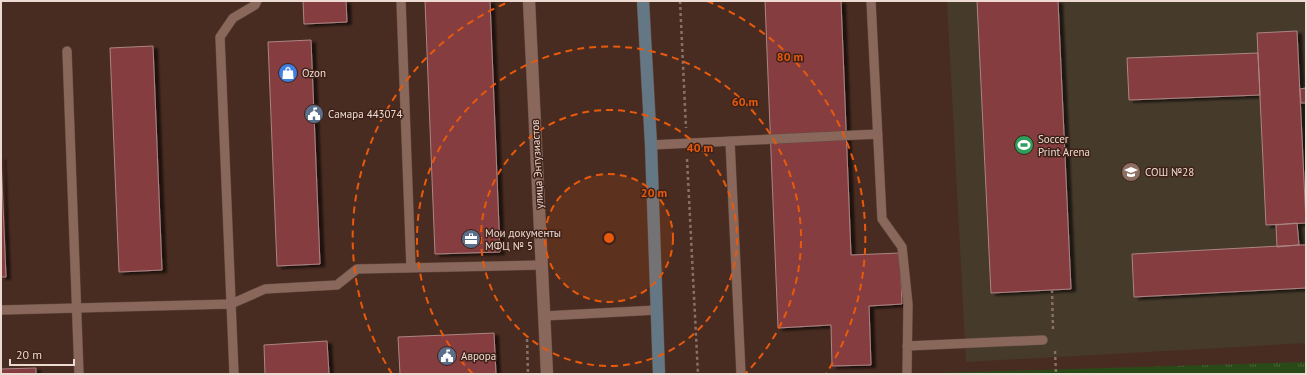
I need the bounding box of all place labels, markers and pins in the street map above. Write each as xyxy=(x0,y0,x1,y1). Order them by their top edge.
shop icon: Ozon xyxy=(277,62,299,84)
place label: Ozon xyxy=(302,66,326,80)
public building icon: Самара 443074 xyxy=(303,103,325,125)
place label: Самара 443074 xyxy=(328,107,403,121)
place label: Soccer Print Arena xyxy=(1038,132,1090,159)
sports icon: Soccer Print Arena xyxy=(1013,134,1035,156)
school or university icon: СОШ №28 xyxy=(1120,161,1142,183)
place label: СОШ №28 xyxy=(1145,165,1194,179)
place label: Мои документы МФЦ № 5 xyxy=(485,226,561,253)
office icon: Мои документы МФЦ № 5 xyxy=(460,228,482,250)
centre of rings xyxy=(602,231,616,245)
public building icon: Аврора xyxy=(436,345,458,367)
place label: Аврора xyxy=(461,349,496,363)

